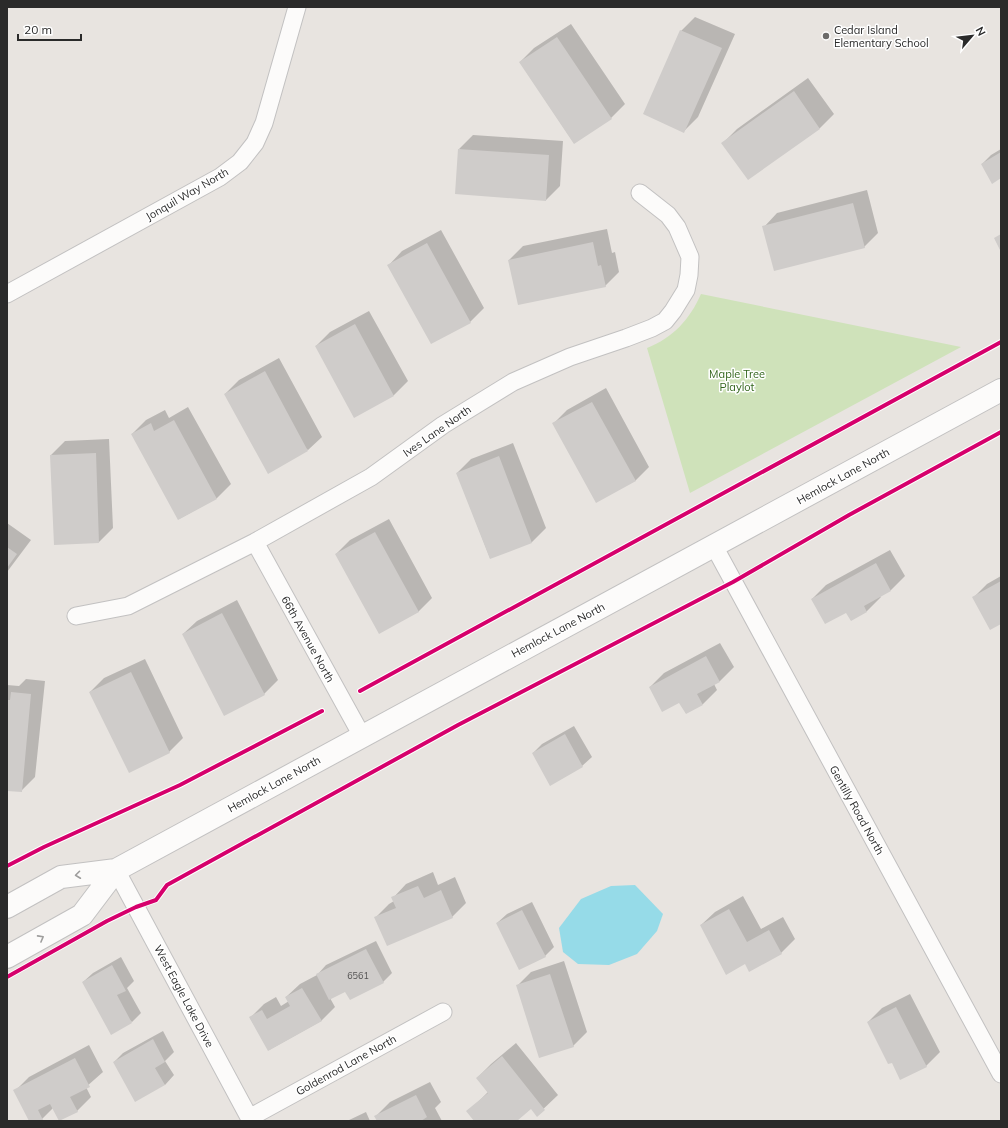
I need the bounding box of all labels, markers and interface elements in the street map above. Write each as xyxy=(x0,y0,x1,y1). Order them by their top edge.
scale bar xyxy=(18,16,81,42)
north arrow xyxy=(952,16,992,56)
text: 20 m xyxy=(24,22,52,37)
place label: Cedar Island Elementary School xyxy=(834,23,929,50)
text: N xyxy=(973,24,989,38)
marker: Cedar Island Elementary School xyxy=(821,31,831,41)
street label: Jonquil Way North xyxy=(143,165,231,223)
park label: Maple Tree Playlot xyxy=(709,367,765,394)
street label: Ives Lane North xyxy=(400,402,474,460)
street label: Hemlock Lane North xyxy=(794,445,892,507)
street label: 66th Avenue North xyxy=(278,593,338,685)
street label: Hemlock Lane North xyxy=(509,599,607,661)
street label: Hemlock Lane North xyxy=(225,753,323,815)
street label: Gentilly Road North xyxy=(827,763,887,857)
one-way arrow xyxy=(75,870,81,879)
one-way arrow xyxy=(37,935,44,942)
street label: West Eagle Lake Drive xyxy=(151,942,217,1050)
house number: 6561 xyxy=(347,970,369,981)
street label: Goldenrod Lane North xyxy=(293,1032,399,1098)

